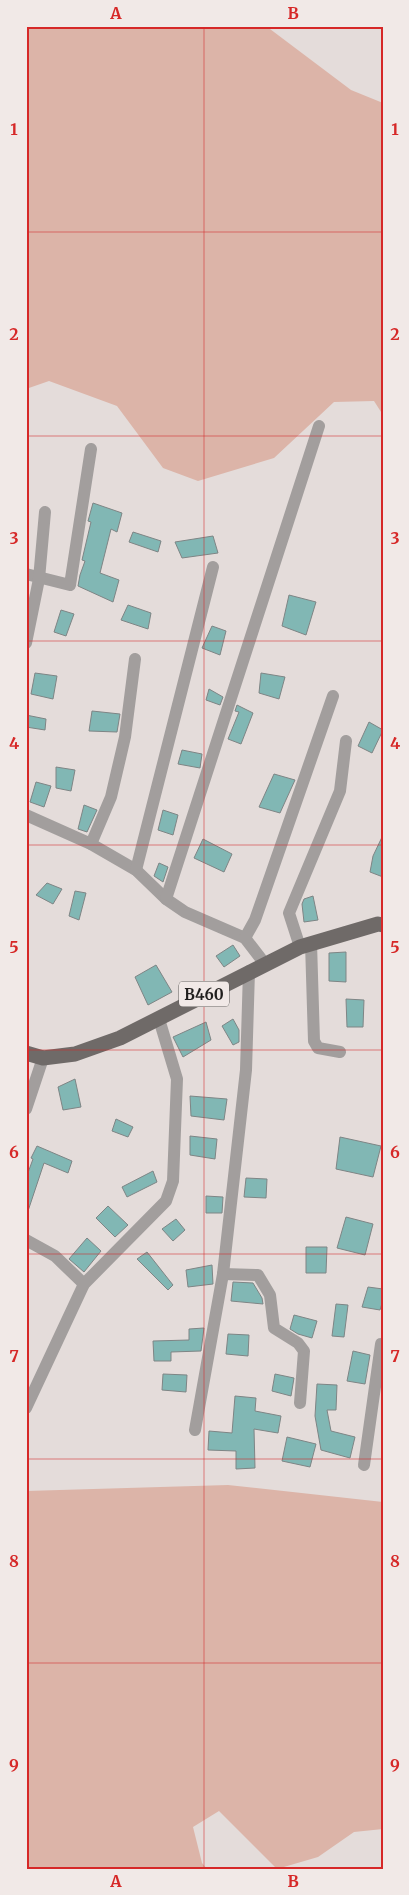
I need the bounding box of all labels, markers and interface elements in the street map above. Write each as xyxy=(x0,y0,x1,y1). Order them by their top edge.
text: A xyxy=(109,3,122,23)
text: B xyxy=(287,3,299,23)
text: 1 xyxy=(10,119,18,139)
text: 1 xyxy=(391,119,399,139)
text: 2 xyxy=(9,324,19,344)
text: 2 xyxy=(390,324,400,344)
text: 3 xyxy=(9,528,19,548)
text: 3 xyxy=(390,528,400,548)
text: 4 xyxy=(9,733,19,753)
text: 4 xyxy=(390,733,400,753)
text: 5 xyxy=(9,937,19,957)
text: 5 xyxy=(390,937,400,957)
road number: B460 xyxy=(179,982,229,1006)
text: 6 xyxy=(9,1142,19,1162)
text: 6 xyxy=(390,1142,400,1162)
text: 7 xyxy=(9,1346,19,1366)
text: 7 xyxy=(390,1346,400,1366)
text: 8 xyxy=(9,1551,19,1571)
text: 8 xyxy=(390,1551,400,1571)
text: 9 xyxy=(9,1755,19,1775)
text: 9 xyxy=(390,1755,400,1775)
text: A xyxy=(109,1871,122,1891)
text: B xyxy=(287,1871,299,1891)

